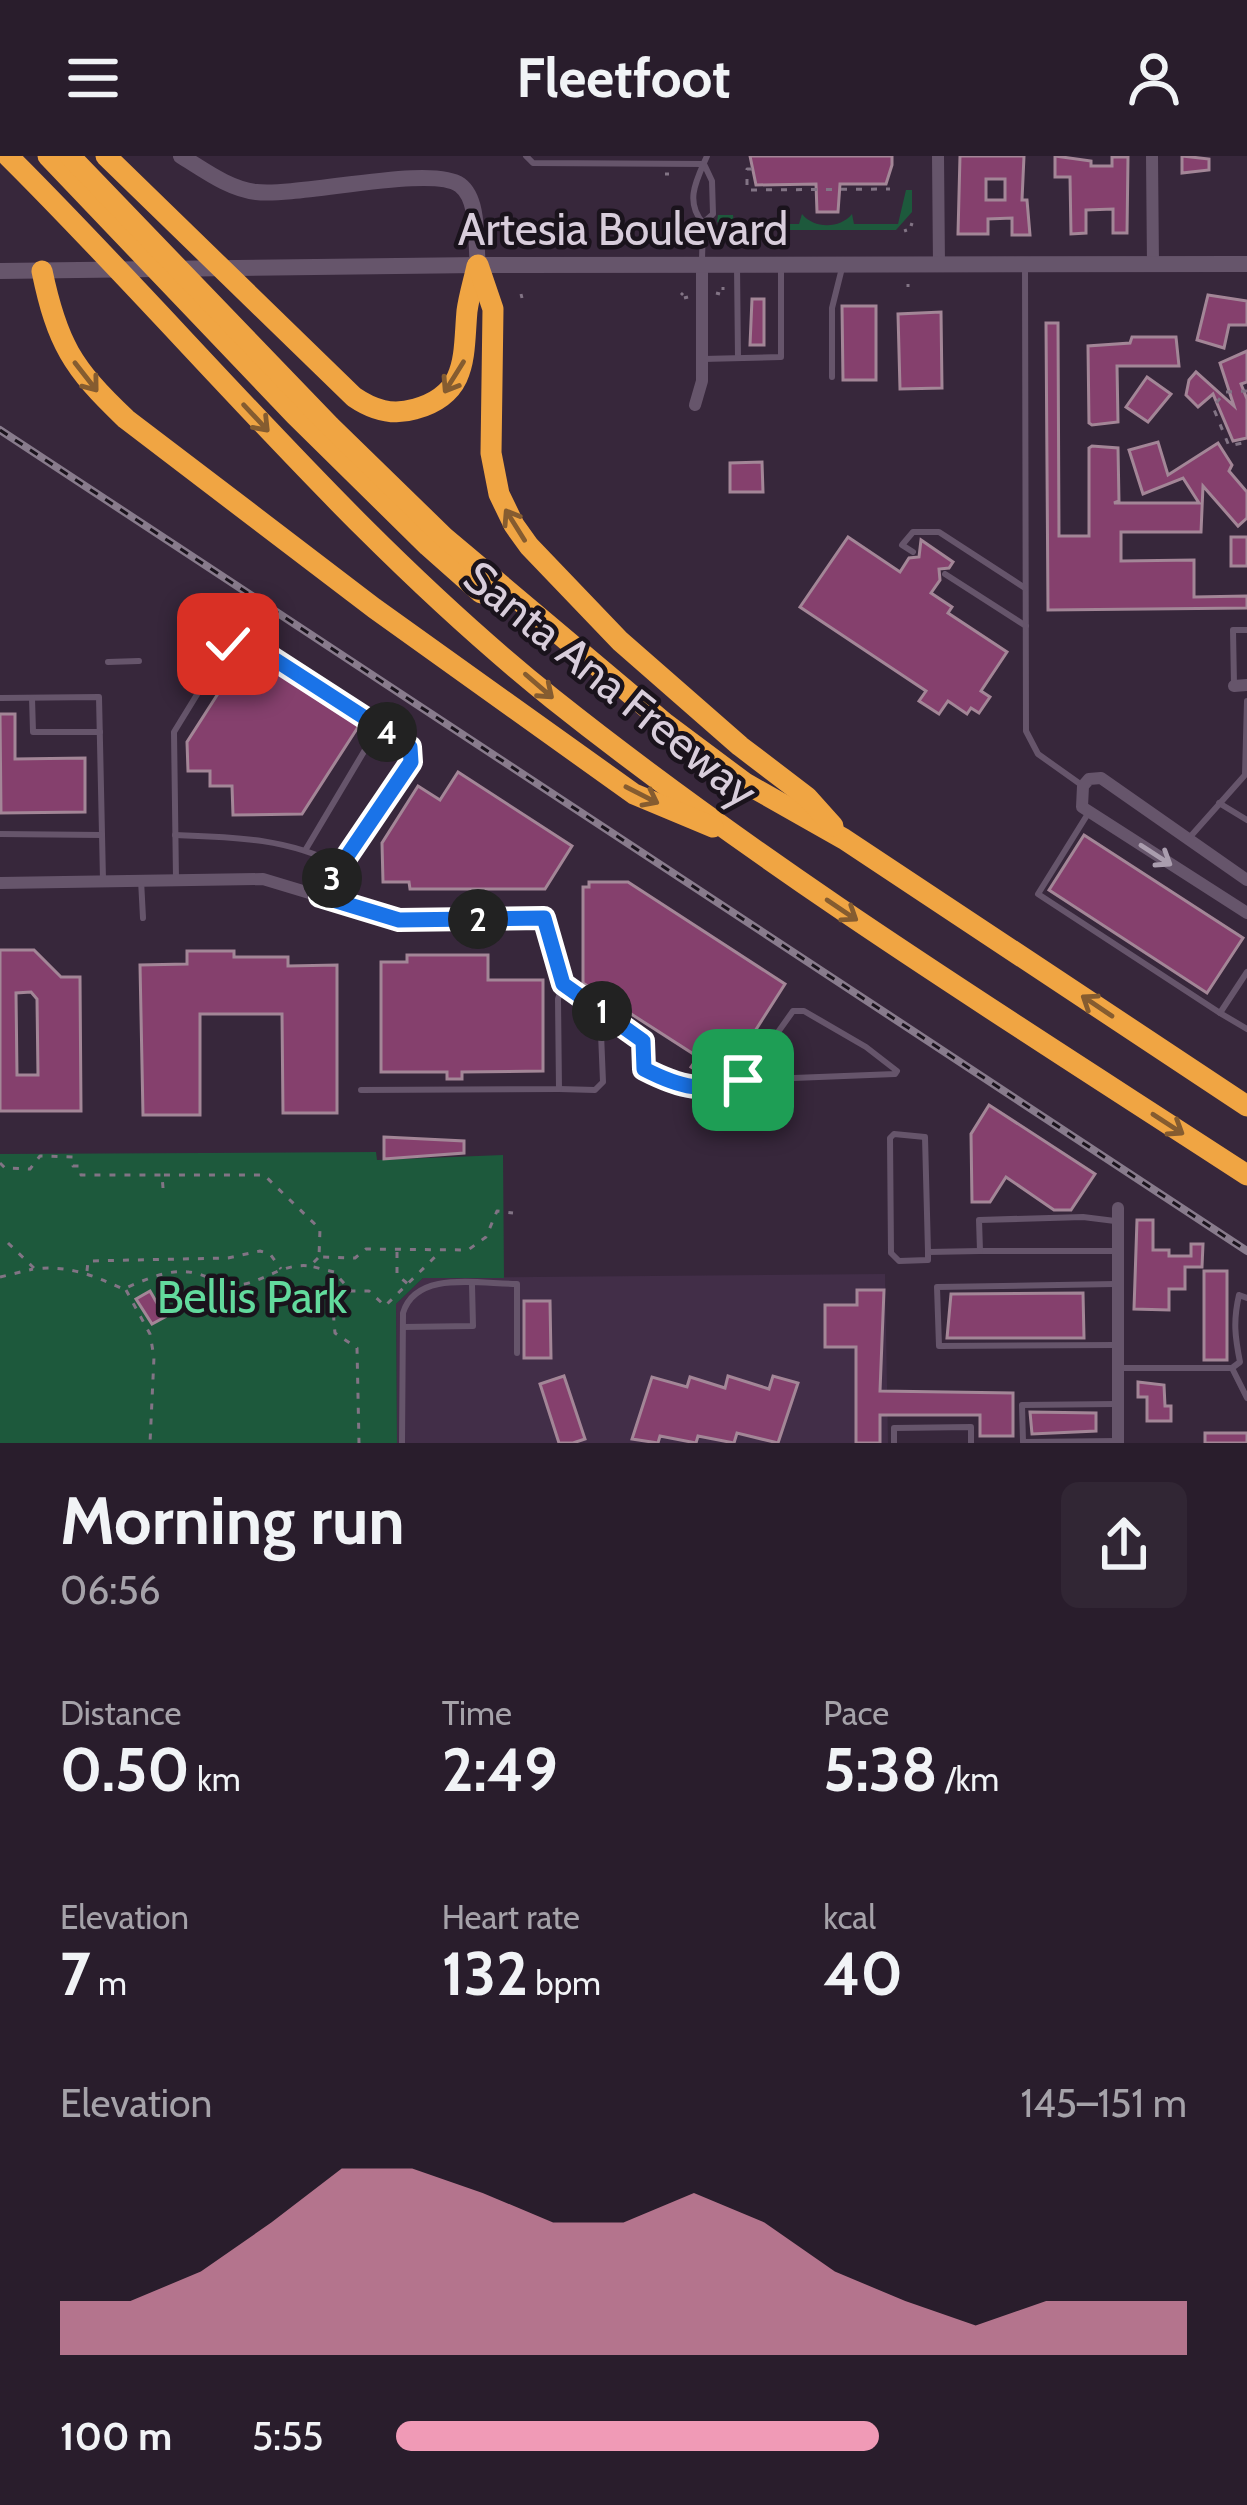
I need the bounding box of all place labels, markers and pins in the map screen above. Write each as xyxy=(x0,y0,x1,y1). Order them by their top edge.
pin xyxy=(177,593,279,695)
pin: 4 xyxy=(357,702,417,762)
pin: 3 xyxy=(302,848,362,908)
pin: 2 xyxy=(448,889,508,949)
pin: 1 xyxy=(572,981,632,1041)
pin xyxy=(692,1029,794,1131)

